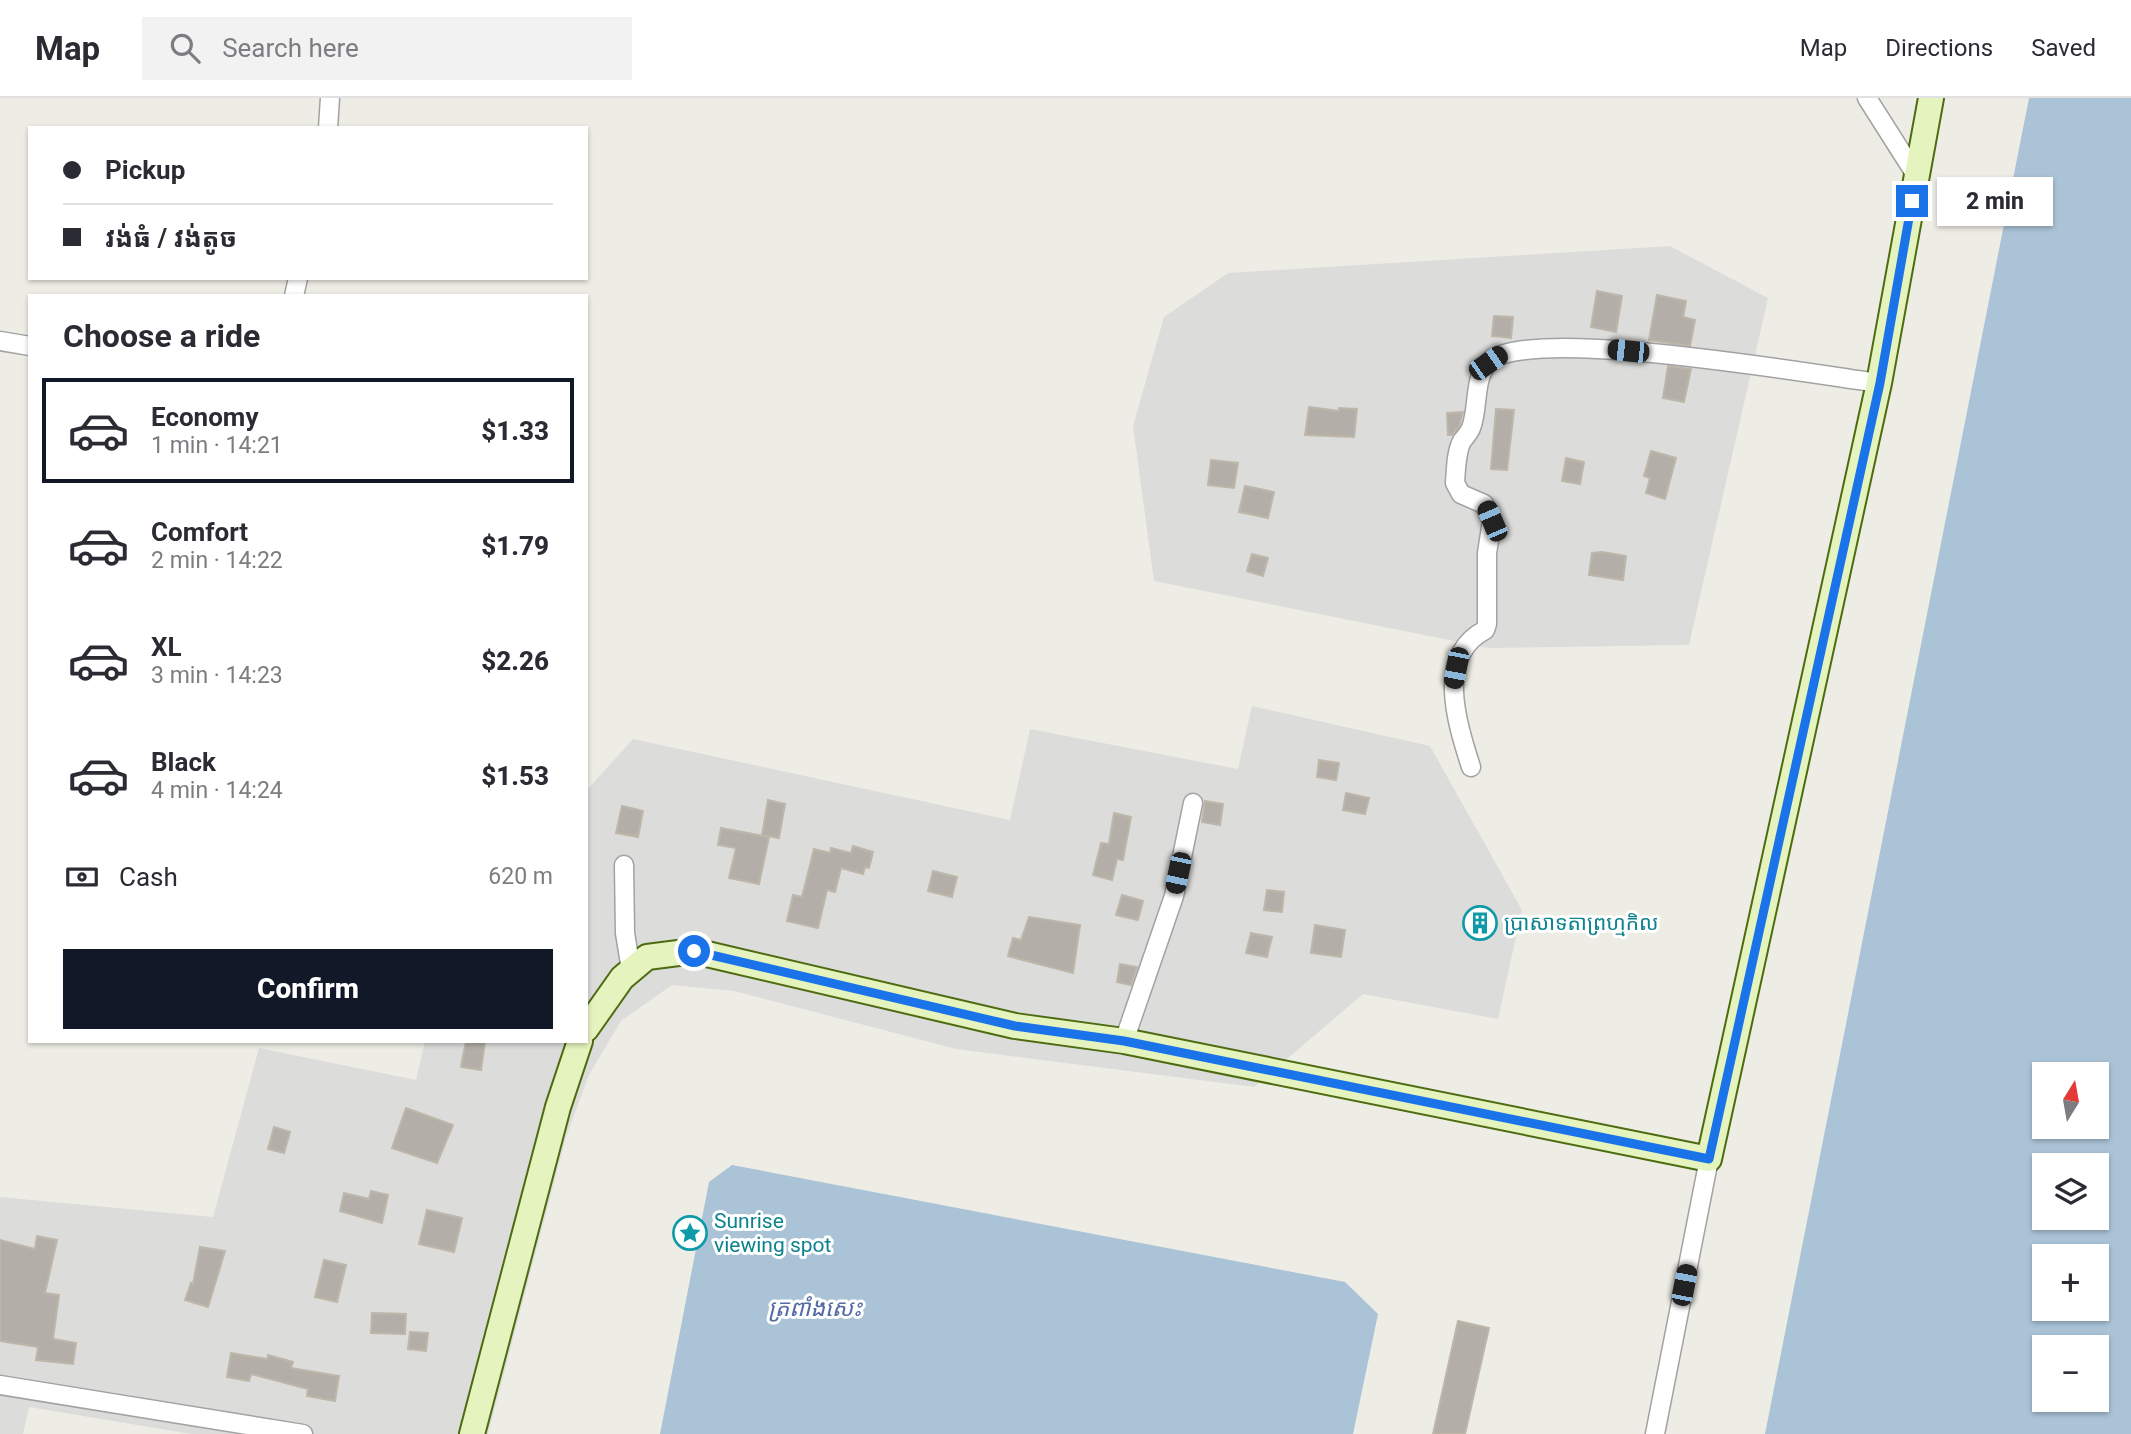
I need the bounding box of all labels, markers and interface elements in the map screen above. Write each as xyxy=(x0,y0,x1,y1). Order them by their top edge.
search box xyxy=(142,17,632,80)
text: Map xyxy=(35,29,100,68)
icon: search xyxy=(166,29,204,67)
text: Search here xyxy=(222,33,359,63)
text: Map xyxy=(1800,34,1847,62)
text: Directions xyxy=(1885,34,1993,62)
text: Saved xyxy=(2031,34,2096,62)
text: Pickup xyxy=(105,155,185,185)
callout: 2 min xyxy=(1937,176,2052,226)
route end xyxy=(1896,185,1928,217)
text: 2 min xyxy=(1966,188,2024,215)
text: វង់ធំ / វង់តូច xyxy=(105,223,237,253)
text: Choose a ride xyxy=(63,317,260,355)
car xyxy=(1607,338,1650,364)
car xyxy=(1465,342,1512,384)
icon: car xyxy=(67,399,130,462)
text: Economy xyxy=(151,402,258,432)
text: $1.33 xyxy=(481,416,549,446)
text: 1 min · 14:21 xyxy=(151,432,283,459)
car xyxy=(1475,498,1510,544)
icon: car xyxy=(67,514,130,577)
text: Comfort xyxy=(151,517,248,547)
text: $1.79 xyxy=(481,531,549,561)
text: 2 min · 14:22 xyxy=(151,547,283,574)
icon: car xyxy=(67,629,130,692)
text: XL xyxy=(151,632,182,662)
car xyxy=(1442,645,1471,691)
text: $2.26 xyxy=(481,646,549,676)
text: 3 min · 14:23 xyxy=(151,662,283,689)
icon: car xyxy=(67,744,130,807)
text: Black xyxy=(151,747,216,777)
text: $1.53 xyxy=(481,761,549,791)
text: 4 min · 14:24 xyxy=(151,777,283,804)
car xyxy=(1164,850,1193,896)
icon: cash xyxy=(63,858,101,896)
text: Cash xyxy=(119,862,178,892)
text: 620 m xyxy=(488,863,553,890)
building icon: ប្រាសាទតាព្រហ្មកិល xyxy=(1461,904,1499,942)
place label: ប្រាសាទតាព្រហ្មកិល xyxy=(1504,911,1659,937)
route start xyxy=(678,935,710,967)
button: Confirm xyxy=(63,949,553,1029)
north arrow xyxy=(2032,1062,2109,1139)
map controls xyxy=(2032,1062,2109,1412)
button: layers xyxy=(2032,1153,2109,1230)
place label: Sunrise viewing spot xyxy=(714,1209,832,1257)
place icon: Sunrise viewing spot xyxy=(671,1214,709,1252)
button: + xyxy=(2032,1244,2109,1321)
car xyxy=(1670,1262,1699,1308)
water label: ត្រពាំងសេះ xyxy=(768,1295,863,1322)
button: − xyxy=(2032,1335,2109,1412)

